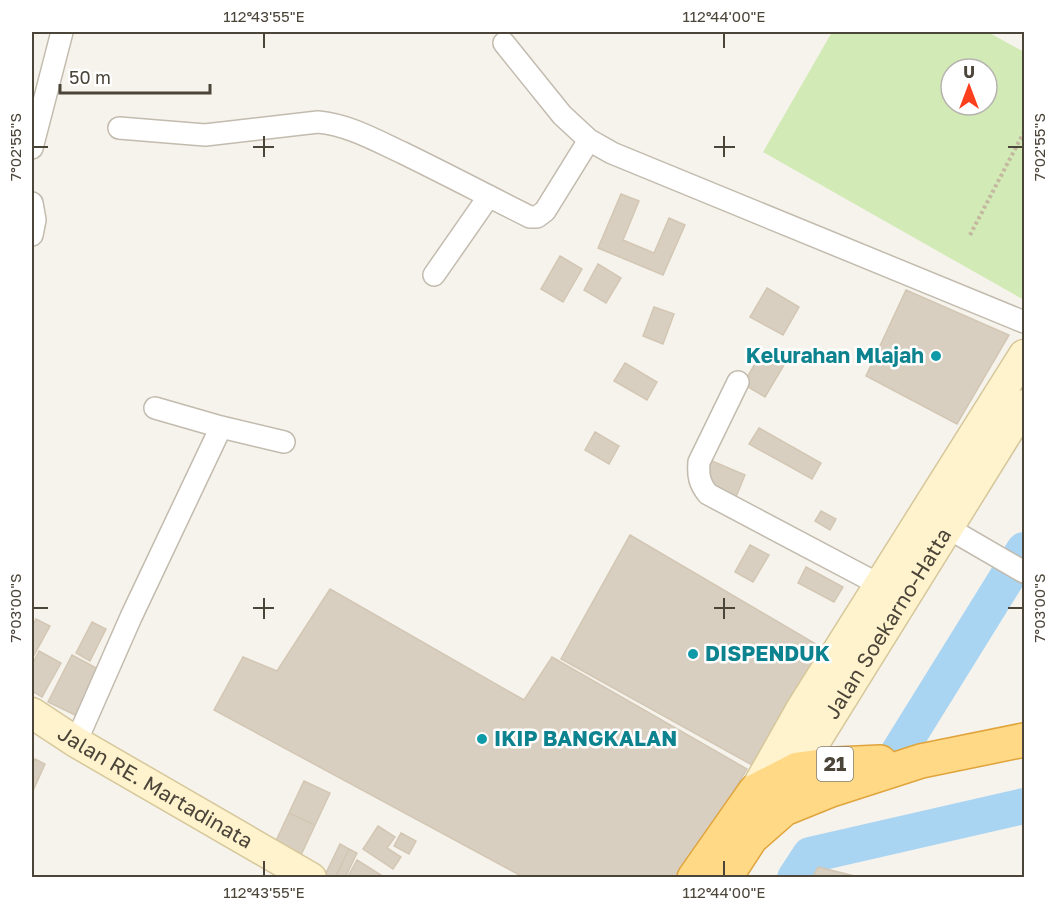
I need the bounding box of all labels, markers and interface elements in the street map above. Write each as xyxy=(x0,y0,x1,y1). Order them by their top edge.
text: 112°43'55"E xyxy=(223,7,305,25)
text: 112°44'00"E xyxy=(683,7,765,25)
scale bar xyxy=(60,57,210,95)
north arrow xyxy=(939,57,999,117)
text: U xyxy=(963,62,975,82)
text: 50 m xyxy=(69,66,111,88)
text: 7°02'55"S xyxy=(6,113,24,181)
text: 7°02'55"S xyxy=(1030,113,1048,181)
place label: Kelurahan Mlajah xyxy=(746,342,924,368)
marker: Kelurahan Mlajah xyxy=(929,349,943,363)
street label: Jalan Soekarno-Hatta xyxy=(818,523,956,723)
text: 7°03'00"S xyxy=(6,573,24,643)
text: 7°03'00"S xyxy=(1030,573,1048,643)
place label: DISPENDUK xyxy=(705,640,830,666)
marker: DISPENDUK xyxy=(686,647,700,661)
street label: Jalan RE. Martadinata xyxy=(53,720,258,854)
place label: IKIP BANGKALAN xyxy=(494,725,677,751)
marker: IKIP BANGKALAN xyxy=(475,732,489,746)
road number: 21 xyxy=(817,747,853,781)
text: 112°43'55"E xyxy=(223,883,305,901)
text: 112°44'00"E xyxy=(683,883,765,901)

